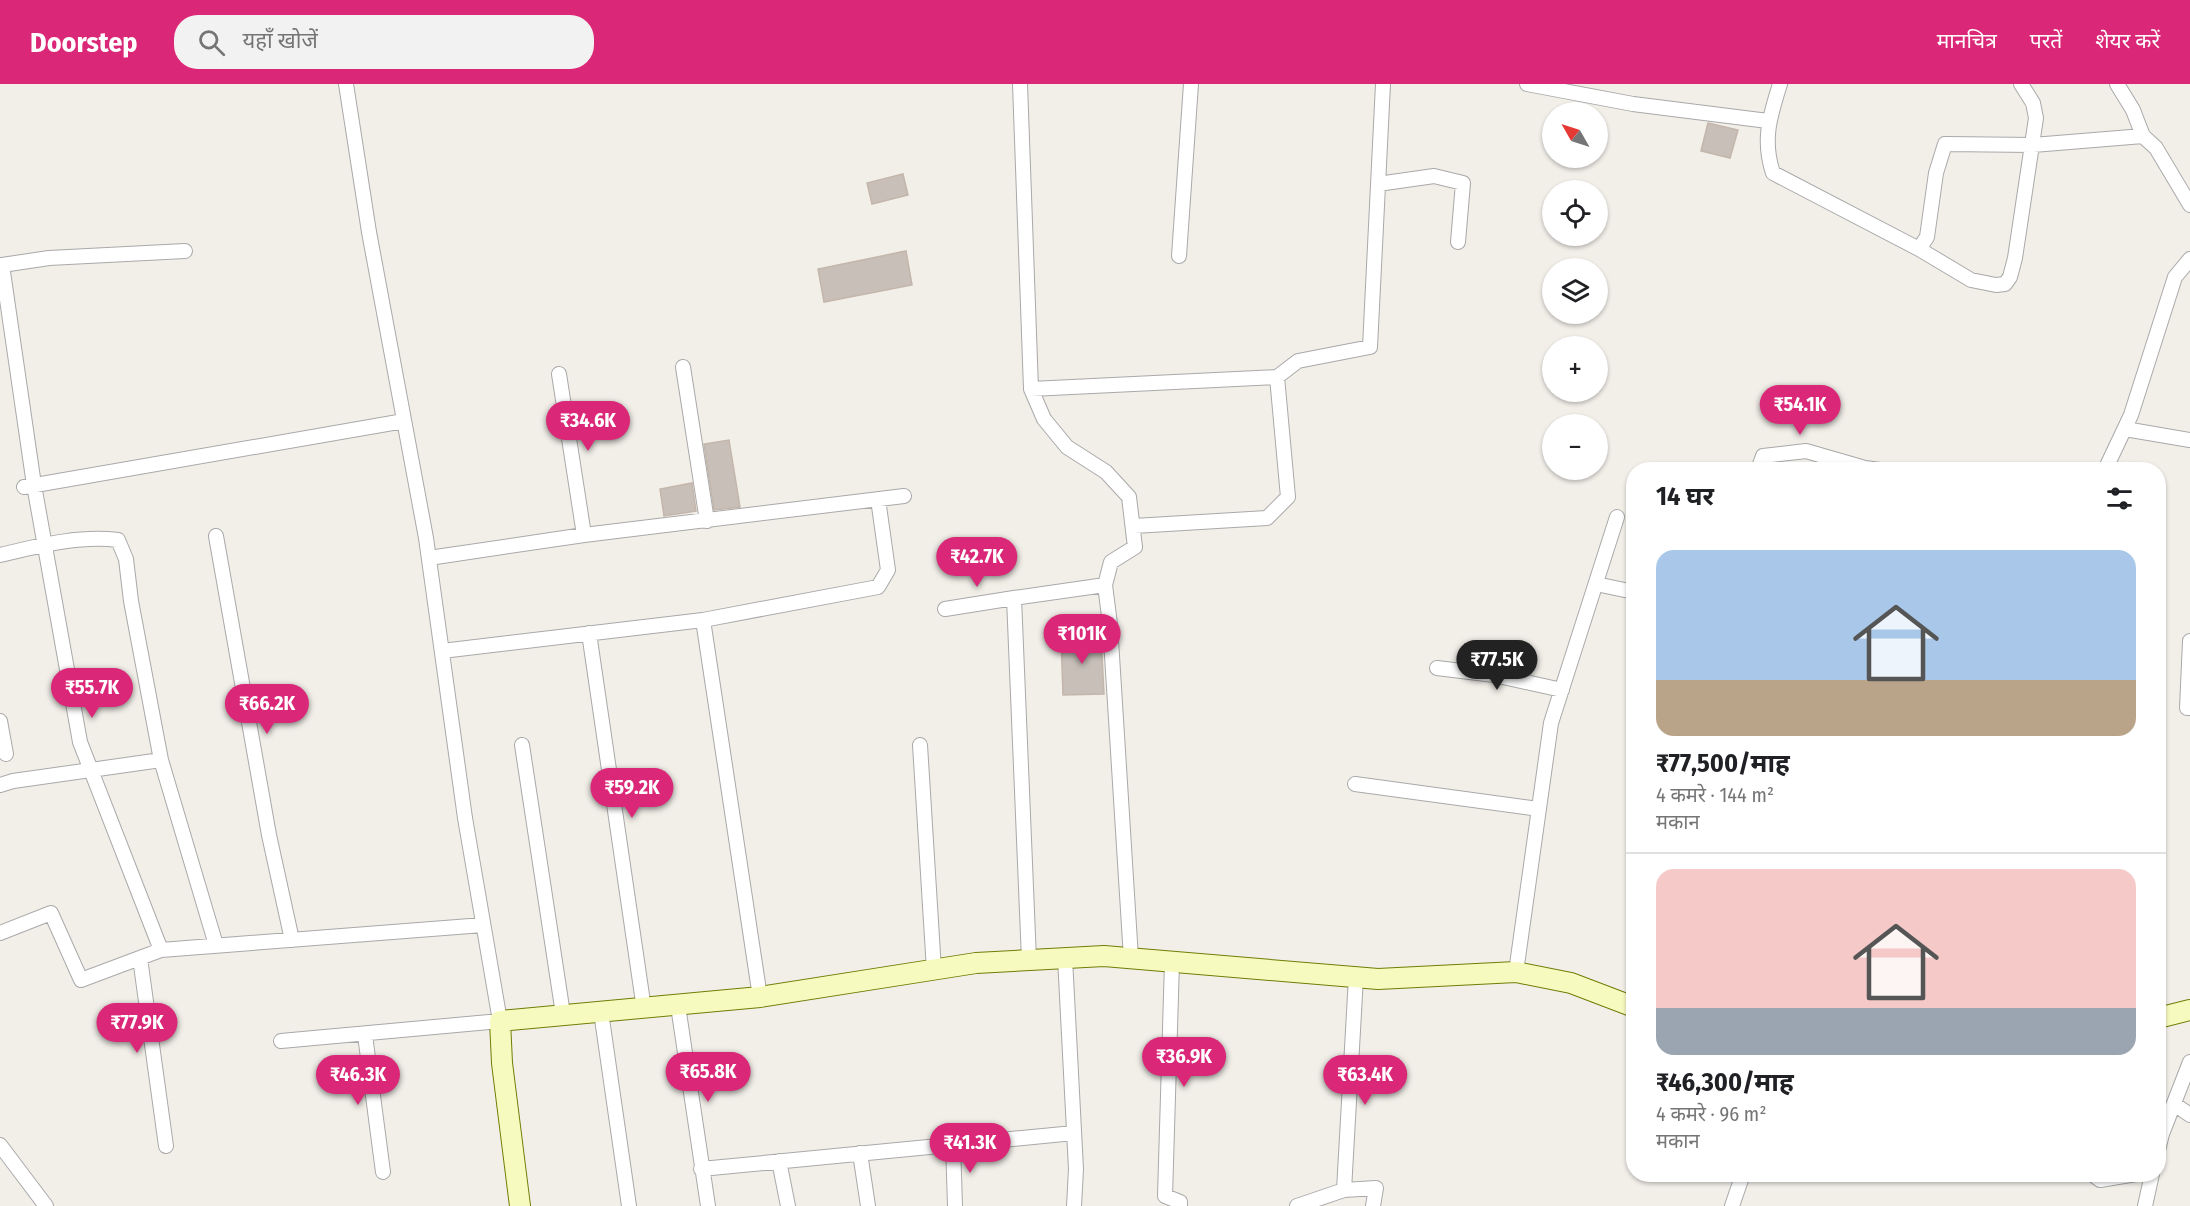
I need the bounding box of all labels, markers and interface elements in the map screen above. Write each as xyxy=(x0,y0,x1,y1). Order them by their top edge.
search box xyxy=(174,15,594,69)
text: Doorstep xyxy=(30,26,138,59)
icon: search xyxy=(195,26,228,59)
text: यहाँ खोजें xyxy=(243,27,318,54)
text: मानचित्र xyxy=(1937,28,1997,54)
text: परतें xyxy=(2030,28,2062,54)
text: शेयर करें xyxy=(2095,28,2160,54)
north arrow xyxy=(1542,102,1608,168)
map controls xyxy=(1542,102,1608,480)
button: locate xyxy=(1542,180,1608,246)
button: layers xyxy=(1542,258,1608,324)
button: + xyxy=(1542,336,1608,402)
pin: ₹54.1K xyxy=(1751,385,1849,436)
text: ₹54.1K xyxy=(1774,392,1826,416)
pin: ₹34.6K xyxy=(539,401,637,452)
text: ₹34.6K xyxy=(560,408,616,432)
button: − xyxy=(1542,414,1608,480)
text: 14 घर xyxy=(1656,481,1714,512)
icon: filters xyxy=(2103,482,2136,515)
pin: ₹42.7K xyxy=(928,537,1026,588)
text: ₹42.7K xyxy=(950,544,1004,568)
icon: home xyxy=(1842,589,1950,697)
pin: ₹101K xyxy=(1040,614,1124,665)
text: ₹101K xyxy=(1058,621,1106,645)
pin: ₹77.5K xyxy=(1448,640,1546,691)
text: ₹77.5K xyxy=(1470,647,1524,671)
pin: ₹55.7K xyxy=(43,668,141,719)
text: ₹55.7K xyxy=(65,675,119,699)
pin: ₹66.2K xyxy=(218,684,316,735)
text: ₹66.2K xyxy=(239,691,295,715)
text: ₹77,500/माह xyxy=(1656,748,1790,779)
pin: ₹59.2K xyxy=(583,768,681,819)
text: ₹59.2K xyxy=(604,775,660,799)
text: 4 कमरे · 144 m² xyxy=(1656,783,1774,807)
text: मकान xyxy=(1656,810,1700,834)
icon: home xyxy=(1842,908,1950,1016)
pin: ₹77.9K xyxy=(88,1003,186,1054)
text: ₹77.9K xyxy=(111,1010,164,1034)
pin: ₹36.9K xyxy=(1135,1037,1233,1088)
text: ₹36.9K xyxy=(1156,1044,1212,1068)
pin: ₹65.8K xyxy=(659,1052,757,1103)
pin: ₹46.3K xyxy=(309,1055,407,1106)
pin: ₹63.4K xyxy=(1316,1055,1414,1106)
text: ₹65.8K xyxy=(680,1059,736,1083)
text: ₹46.3K xyxy=(330,1062,386,1086)
text: ₹63.4K xyxy=(1337,1062,1393,1086)
text: ₹46,300/माह xyxy=(1656,1067,1794,1098)
text: 4 कमरे · 96 m² xyxy=(1656,1102,1766,1126)
pin: ₹41.3K xyxy=(921,1123,1019,1174)
text: मकान xyxy=(1656,1129,1700,1153)
text: ₹41.3K xyxy=(944,1130,996,1154)

